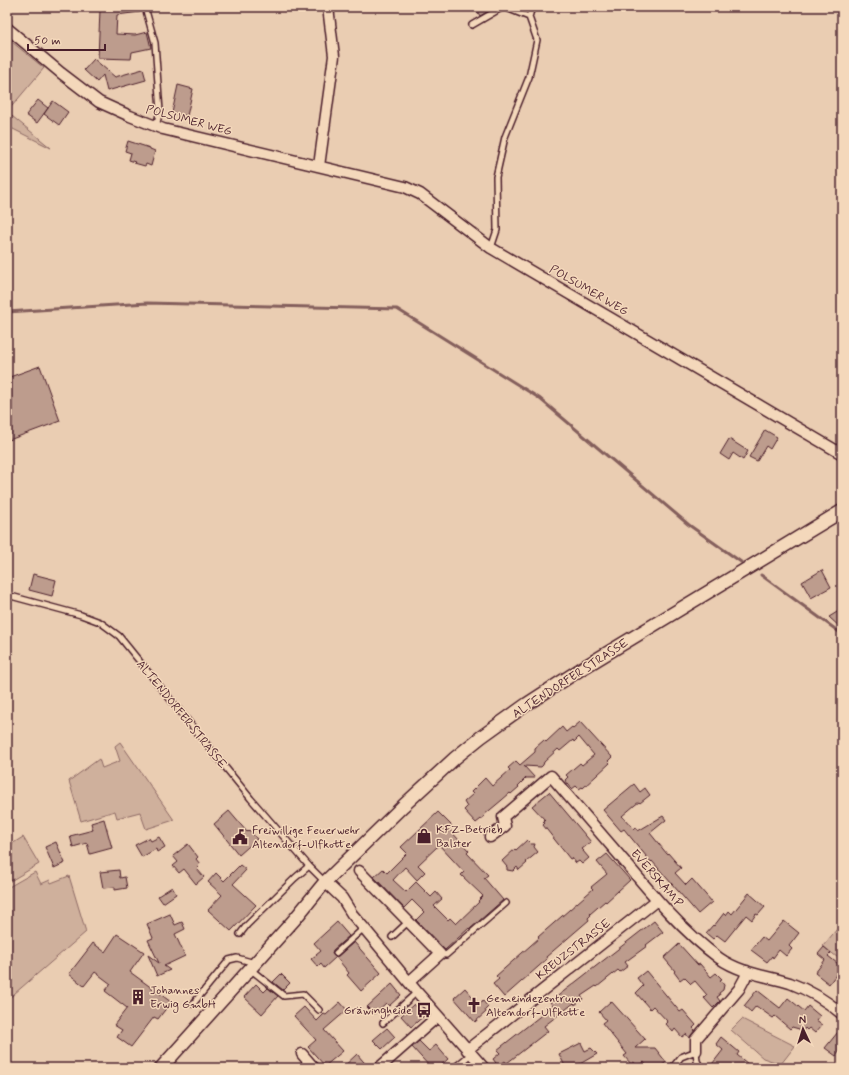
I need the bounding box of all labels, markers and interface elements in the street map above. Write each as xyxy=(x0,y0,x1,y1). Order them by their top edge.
scale bar xyxy=(28,26,105,52)
text: 50 m xyxy=(34,33,61,49)
street label: POLSUMER WEG xyxy=(144,102,234,140)
street label: POLSUMER WEG xyxy=(546,262,631,320)
street label: ALTENDORFER STRASSE xyxy=(509,635,632,722)
street label: ALTENDORFER STRASSE xyxy=(132,657,230,773)
place label: KFZ-Betrieb Balster xyxy=(436,822,503,852)
place label: Freiwillige Feuerwehr Altendorf-Ulfkotte xyxy=(252,823,360,853)
shop icon: KFZ-Betrieb Balster xyxy=(415,827,433,845)
public building icon: Freiwillige Feuerwehr Altendorf-Ulfkotte xyxy=(231,828,249,846)
street label: EVERSKAMP xyxy=(627,846,686,911)
street label: KREUZSTRASSE xyxy=(533,915,615,984)
place label: Johannes Erwig GmbH xyxy=(150,983,216,1013)
building icon: Johannes Erwig GmbH xyxy=(129,988,147,1006)
place label: Gemeindezentrum Altendorf-Ulfkotte xyxy=(486,991,585,1021)
church icon: Gemeindezentrum Altendorf-Ulfkotte xyxy=(465,996,483,1014)
bus stop icon: Gräwingheide xyxy=(415,1001,433,1019)
place label: Gräwingheide xyxy=(344,1003,412,1019)
north arrow xyxy=(783,1009,823,1049)
text: N xyxy=(798,1013,807,1027)

